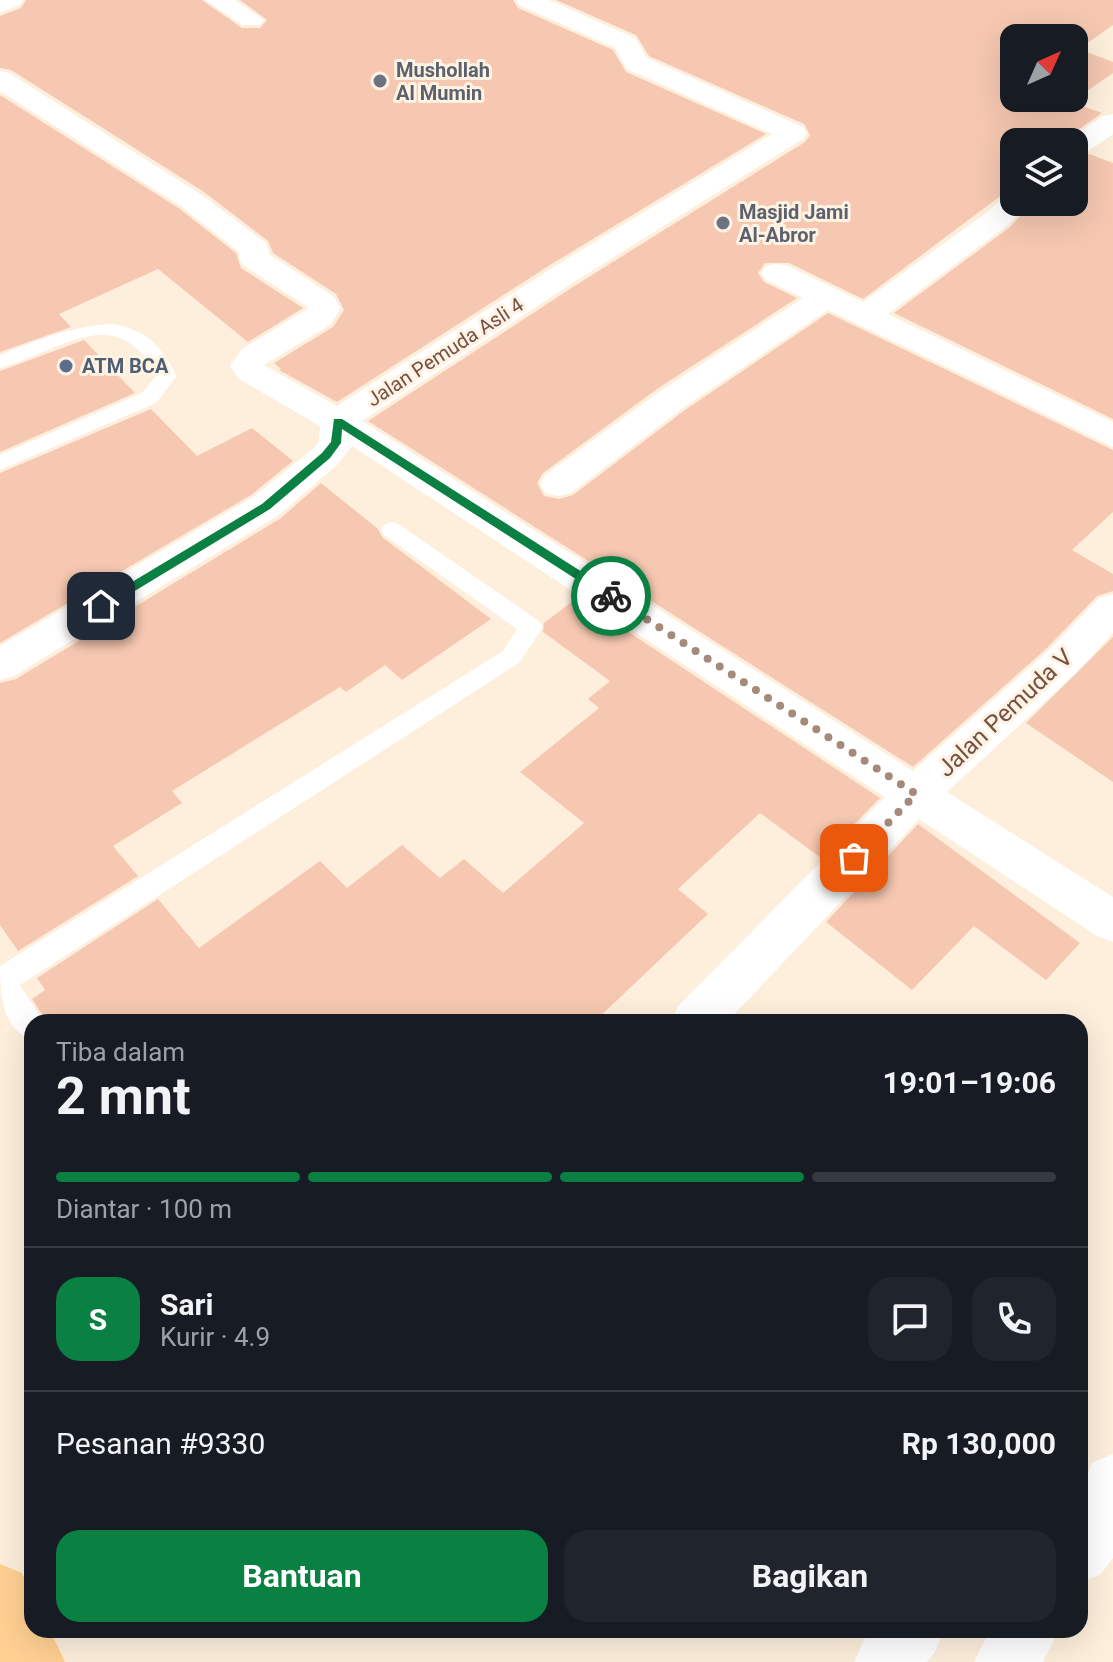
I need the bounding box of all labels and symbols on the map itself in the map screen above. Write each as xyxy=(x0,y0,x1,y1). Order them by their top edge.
north arrow xyxy=(1000,24,1088,112)
place label: Mushollah Al Mumin xyxy=(396,58,490,105)
marker: Mushollah Al Mumin xyxy=(371,72,389,90)
place label: Masjid Jami Al-Abror xyxy=(739,200,849,247)
marker: Masjid Jami Al-Abror xyxy=(714,214,732,232)
street label: Jalan Pemuda Asli 4 xyxy=(362,292,528,412)
place label: ATM BCA xyxy=(82,354,169,378)
marker: ATM BCA xyxy=(57,357,75,375)
courier xyxy=(571,556,651,636)
pin xyxy=(67,572,135,640)
street label: Jalan Pemuda V xyxy=(932,643,1078,783)
pin xyxy=(820,824,888,892)

